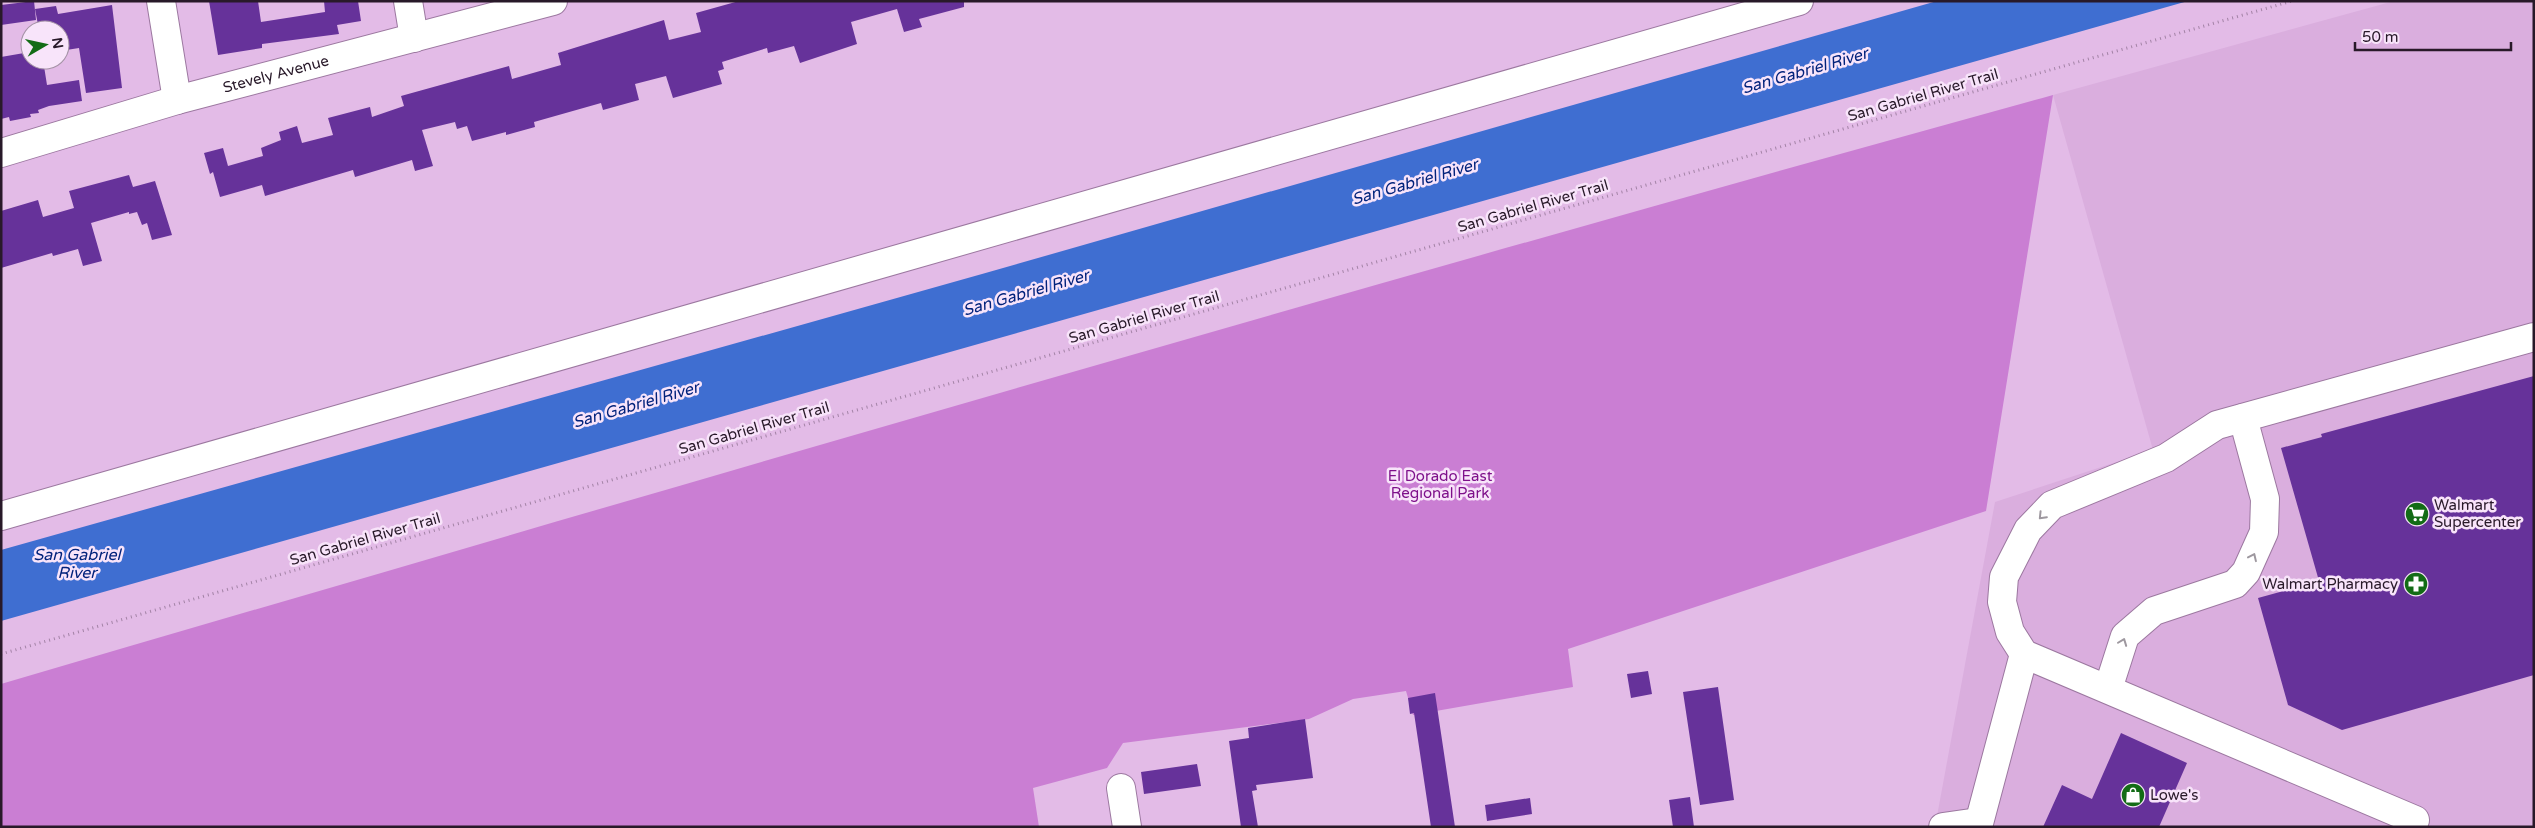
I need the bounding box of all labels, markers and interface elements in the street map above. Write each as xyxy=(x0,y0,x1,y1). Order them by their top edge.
north arrow xyxy=(20,20,70,70)
scale bar xyxy=(2355,20,2511,52)
text: 50 m xyxy=(2362,28,2399,46)
text: N xyxy=(48,36,67,50)
water label: San Gabriel River xyxy=(1740,43,1872,99)
street label: Stevely Avenue xyxy=(221,51,331,97)
street label: San Gabriel River Trail xyxy=(1846,65,2000,125)
water label: San Gabriel River xyxy=(1350,154,1482,210)
street label: San Gabriel River Trail xyxy=(1456,176,1610,236)
water label: San Gabriel River xyxy=(961,265,1093,321)
street label: San Gabriel River Trail xyxy=(1067,287,1221,347)
water label: San Gabriel River xyxy=(571,377,703,433)
street label: San Gabriel River Trail xyxy=(677,398,831,458)
park label: El Dorado East Regional Park xyxy=(1388,467,1493,502)
place label: Walmart Supercenter xyxy=(2434,496,2521,531)
supermarket icon: Walmart Supercenter xyxy=(2404,501,2430,527)
street label: San Gabriel River Trail xyxy=(288,509,442,569)
one-way arrow xyxy=(2039,510,2048,519)
water label: San Gabriel River xyxy=(33,545,123,583)
one-way arrow xyxy=(2246,554,2256,563)
pharmacy icon: Walmart Pharmacy xyxy=(2403,571,2429,597)
place label: Walmart Pharmacy xyxy=(2262,575,2398,593)
one-way arrow xyxy=(2117,639,2127,647)
shop icon: Lowe's xyxy=(2120,782,2146,808)
place label: Lowe's xyxy=(2150,786,2198,804)

